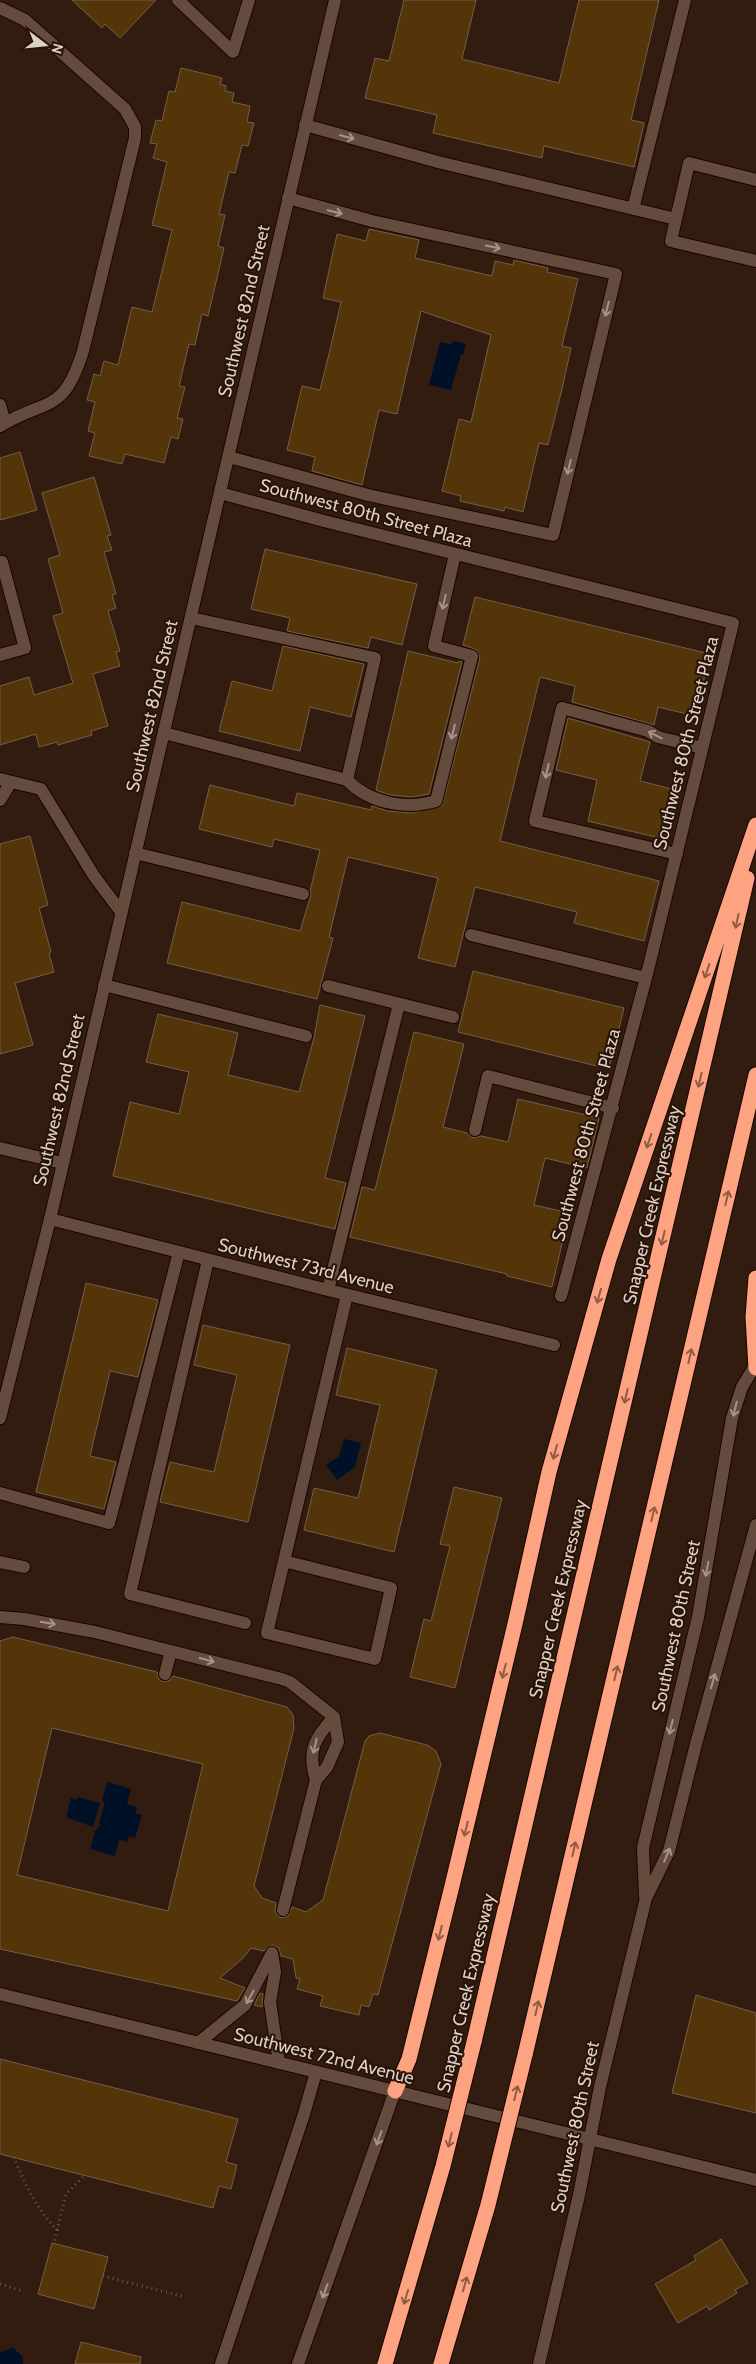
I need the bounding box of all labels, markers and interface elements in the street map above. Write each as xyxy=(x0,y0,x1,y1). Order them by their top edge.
north arrow xyxy=(20,20,70,70)
text: N xyxy=(47,41,68,56)
one-way arrow xyxy=(339,132,355,142)
one-way arrow xyxy=(326,208,342,217)
street label: Southwest 82nd Street xyxy=(213,223,275,399)
one-way arrow xyxy=(485,243,501,252)
one-way arrow xyxy=(602,301,611,317)
one-way arrow xyxy=(564,459,573,475)
street label: Southwest 80th Street Plaza xyxy=(257,474,475,552)
one-way arrow xyxy=(439,593,448,609)
street label: Southwest 82nd Street xyxy=(121,618,183,794)
street label: Southwest 80th Street Plaza xyxy=(649,634,723,852)
one-way arrow xyxy=(448,724,457,740)
one-way arrow xyxy=(648,729,663,739)
one-way arrow xyxy=(542,763,551,779)
one-way arrow xyxy=(732,913,741,929)
one-way arrow xyxy=(702,962,711,978)
street label: Southwest 82nd Street xyxy=(28,1012,90,1188)
street label: Southwest 80th Street Plaza xyxy=(547,1026,625,1244)
one-way arrow xyxy=(695,1071,704,1087)
street label: Snapper Creek Expressway xyxy=(618,1103,686,1307)
one-way arrow xyxy=(644,1133,653,1149)
one-way arrow xyxy=(723,1190,732,1206)
one-way arrow xyxy=(658,1229,667,1245)
street label: Southwest 73rd Avenue xyxy=(216,1233,396,1299)
one-way arrow xyxy=(594,1287,603,1303)
one-way arrow xyxy=(686,1349,695,1365)
one-way arrow xyxy=(621,1387,630,1403)
one-way arrow xyxy=(730,1400,739,1416)
one-way arrow xyxy=(549,1444,559,1460)
street label: Snapper Creek Expressway xyxy=(524,1497,592,1701)
one-way arrow xyxy=(649,1507,658,1523)
street label: Southwest 80th Street xyxy=(647,1538,705,1714)
one-way arrow xyxy=(702,1560,712,1576)
one-way arrow xyxy=(40,1619,56,1629)
one-way arrow xyxy=(198,1656,214,1665)
one-way arrow xyxy=(499,1663,508,1679)
one-way arrow xyxy=(612,1665,621,1681)
one-way arrow xyxy=(709,1673,719,1689)
one-way arrow xyxy=(666,1719,675,1735)
one-way arrow xyxy=(309,1737,319,1753)
one-way arrow xyxy=(461,1821,470,1837)
one-way arrow xyxy=(570,1842,579,1858)
one-way arrow xyxy=(662,1848,672,1863)
street label: Snapper Creek Expressway xyxy=(432,1891,500,2095)
one-way arrow xyxy=(435,1925,444,1941)
one-way arrow xyxy=(244,1989,254,2003)
one-way arrow xyxy=(533,2000,542,2016)
street label: Southwest 72nd Avenue xyxy=(232,2023,416,2089)
street label: Southwest 80th Street xyxy=(546,2039,604,2215)
one-way arrow xyxy=(512,2086,521,2102)
one-way arrow xyxy=(374,2129,383,2145)
one-way arrow xyxy=(444,2132,454,2148)
one-way arrow xyxy=(461,2276,471,2292)
one-way arrow xyxy=(320,2282,329,2298)
one-way arrow xyxy=(400,2289,410,2305)

